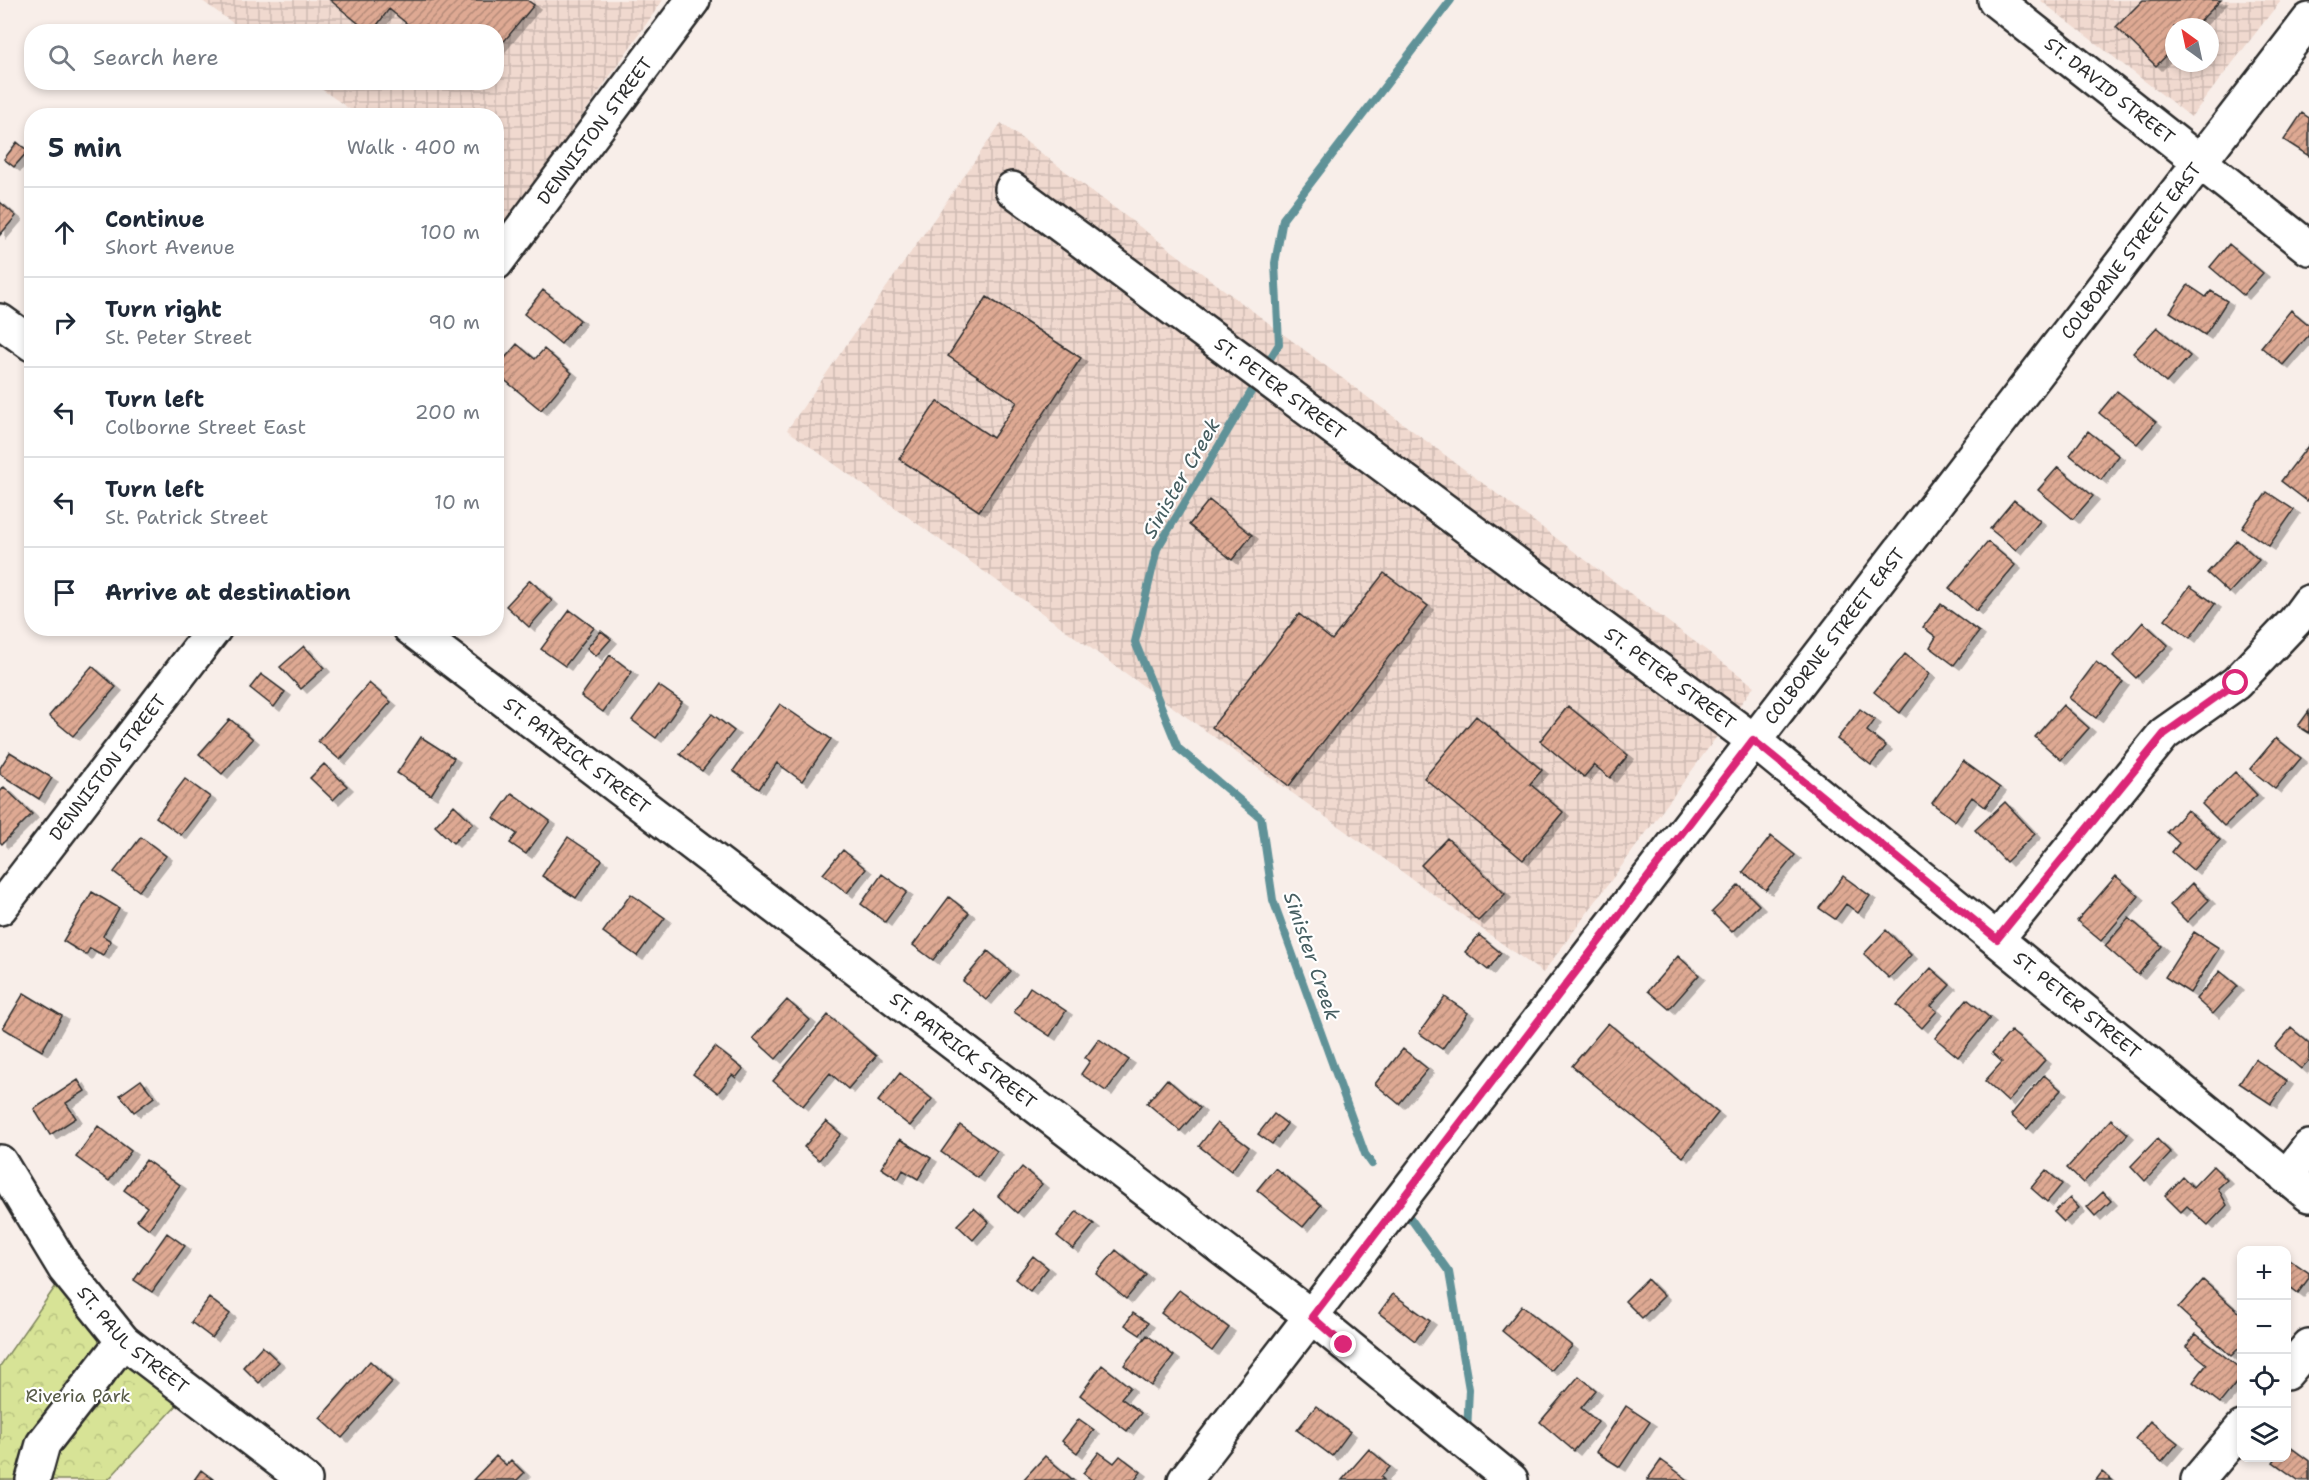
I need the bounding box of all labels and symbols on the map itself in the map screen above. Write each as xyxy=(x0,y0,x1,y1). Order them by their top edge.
north arrow xyxy=(2165,18,2219,72)
street label: ST. DAVID STREET xyxy=(2039,32,2180,149)
street label: DENNISTON STREET xyxy=(532,52,658,210)
street label: COLBORNE STREET EAST xyxy=(2055,158,2207,344)
street label: ST. PETER STREET xyxy=(1210,332,1350,445)
water label: Sinister Creek xyxy=(1136,413,1226,543)
street label: COLBORNE STREET EAST xyxy=(1759,543,1910,729)
street label: ST. PETER STREET xyxy=(1600,622,1740,735)
route start xyxy=(2222,669,2248,695)
street label: DENNISTON STREET xyxy=(44,690,172,846)
street label: ST. PATRICK STREET xyxy=(499,692,655,819)
water label: Sinister Creek xyxy=(1278,888,1346,1024)
street label: ST. PETER STREET xyxy=(2008,946,2145,1064)
street label: ST. PATRICK STREET xyxy=(885,987,1041,1114)
street label: ST. PAUL STREET xyxy=(72,1281,194,1399)
route end xyxy=(1330,1331,1356,1357)
park label: Riveria Park xyxy=(25,1384,131,1408)

